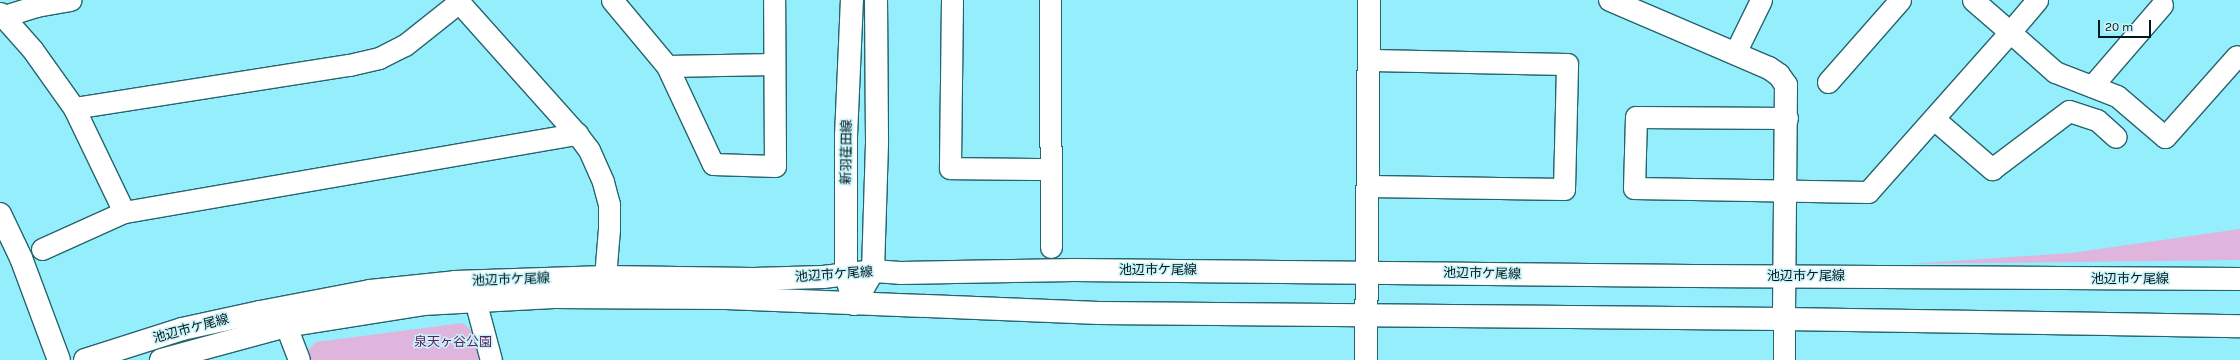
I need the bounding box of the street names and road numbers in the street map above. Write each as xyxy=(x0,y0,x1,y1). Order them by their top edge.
street label: 新羽荏田線 xyxy=(839,119,855,185)
street label: 池辺市ケ尾線 xyxy=(1119,262,1197,278)
street label: 池辺市ケ尾線 xyxy=(795,264,873,286)
street label: 池辺市ケ尾線 xyxy=(1443,266,1521,282)
street label: 池辺市ケ尾線 xyxy=(1767,268,1845,284)
street label: 池辺市ケ尾線 xyxy=(472,271,550,289)
street label: 池辺市ケ尾線 xyxy=(2091,271,2169,287)
street label: 池辺市ケ尾線 xyxy=(151,311,231,347)

